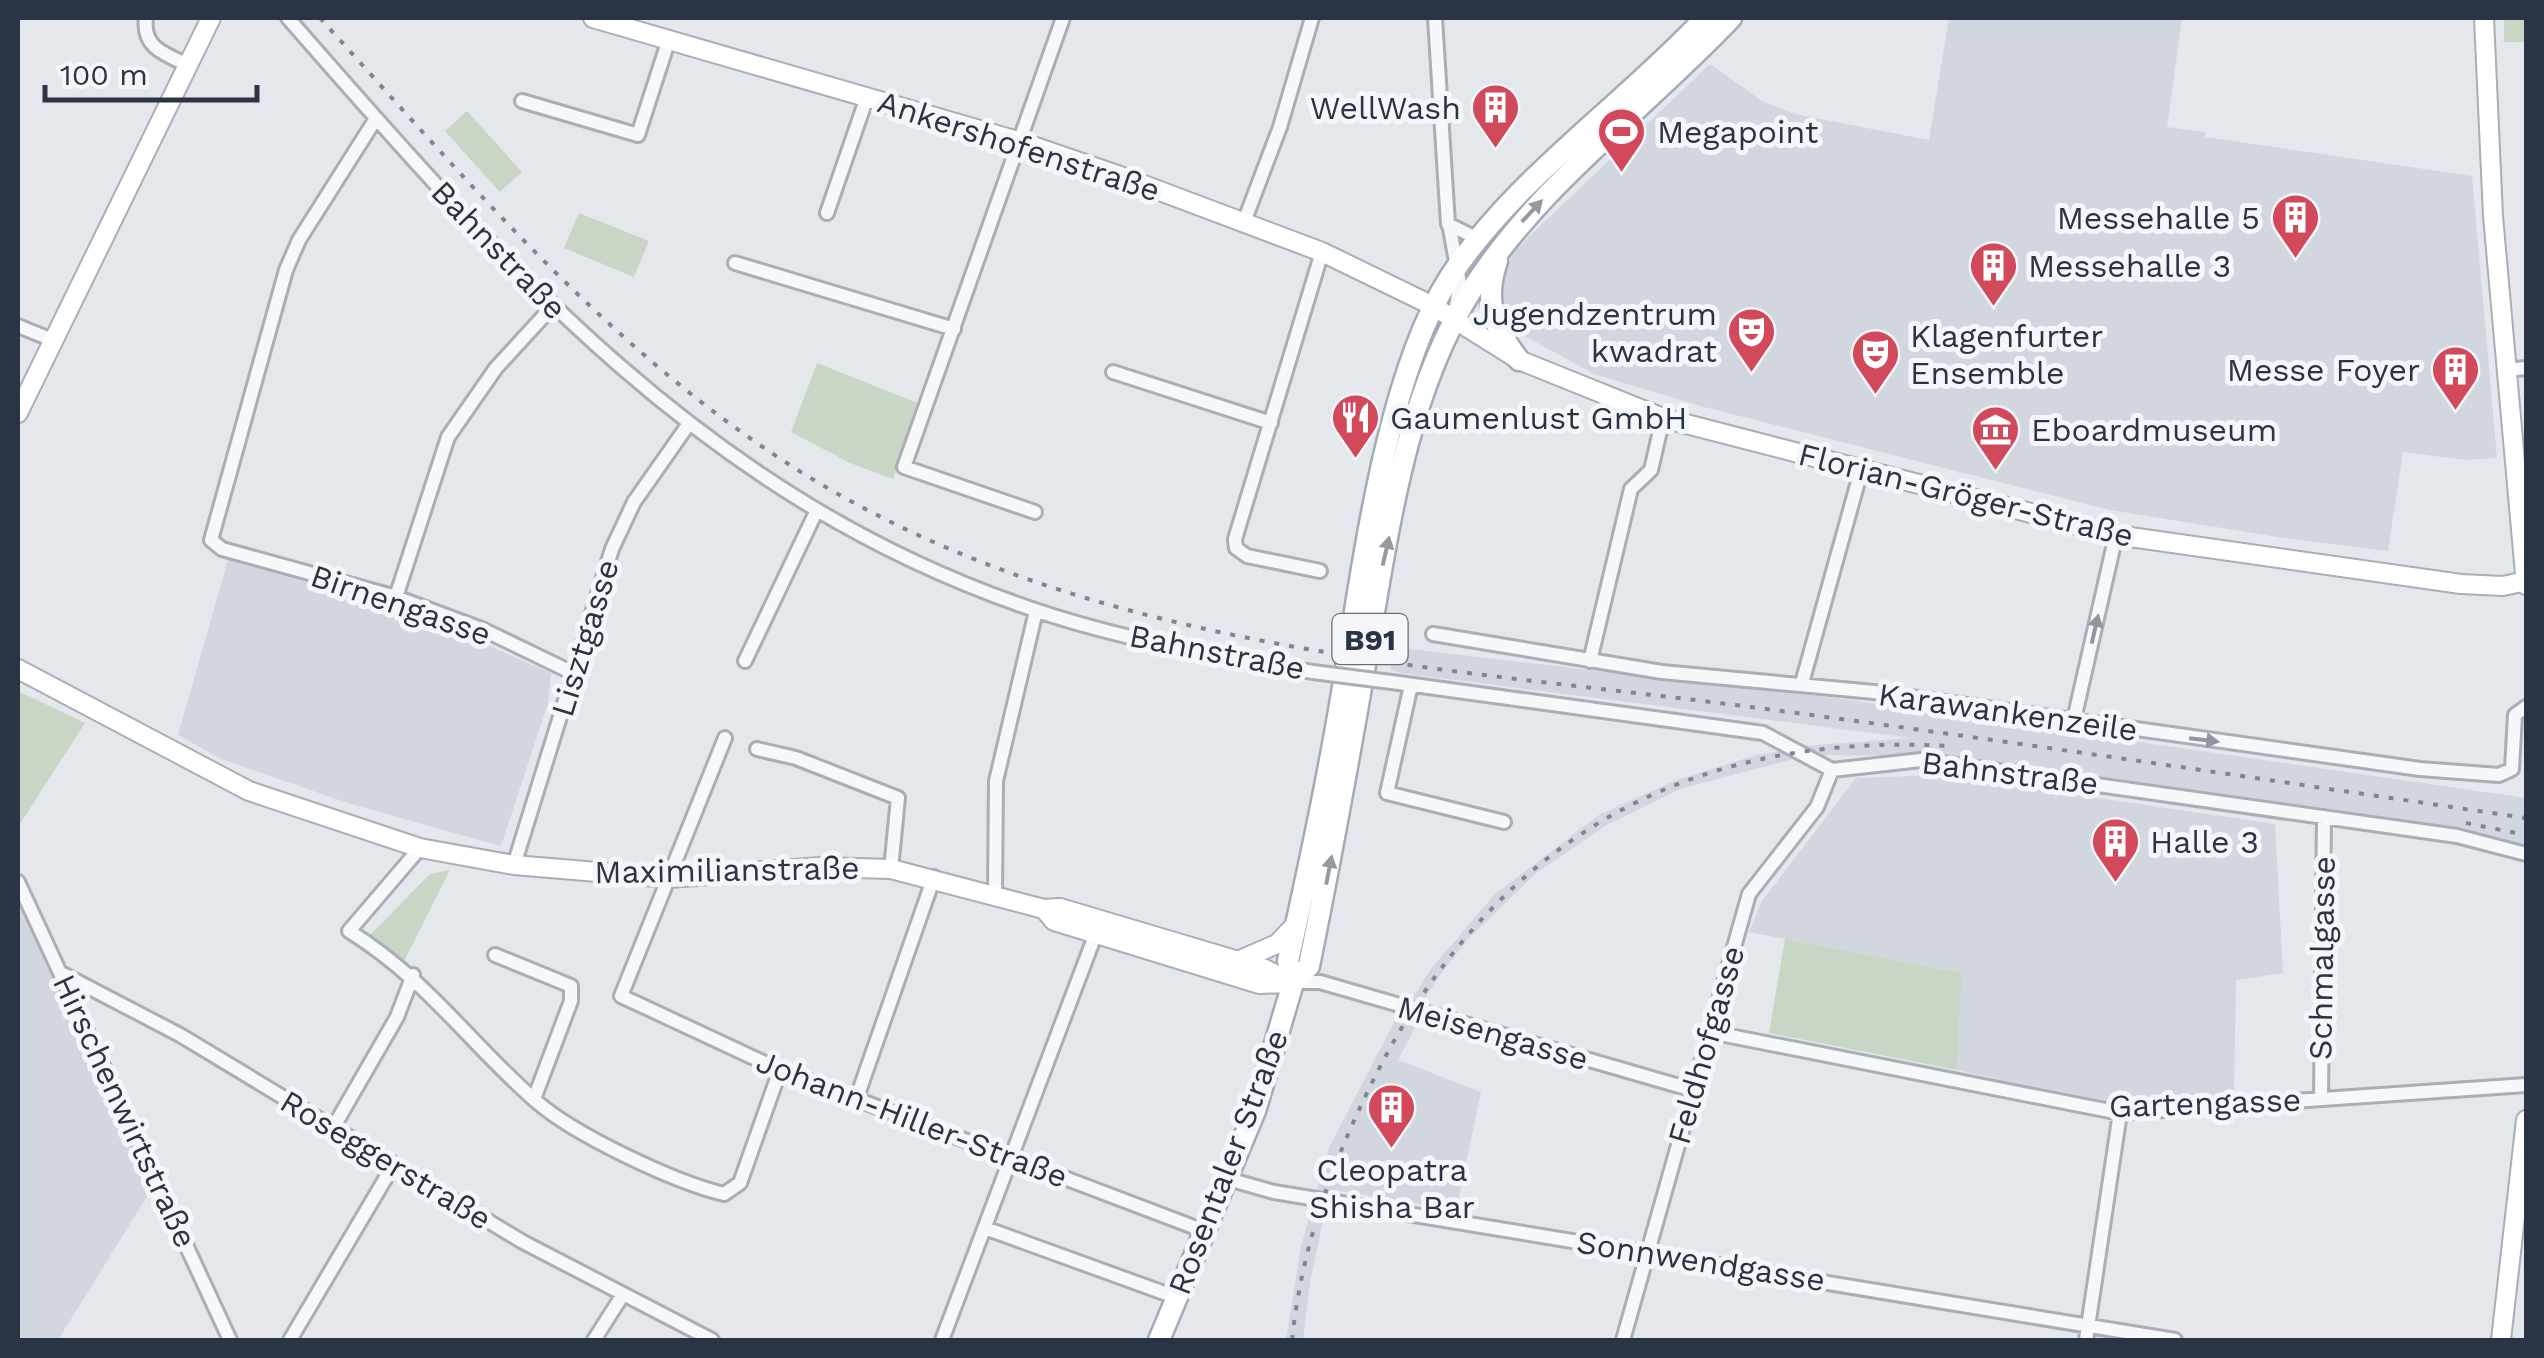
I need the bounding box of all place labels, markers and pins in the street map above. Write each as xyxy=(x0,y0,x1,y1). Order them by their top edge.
building icon: WellWash xyxy=(1470,82,1522,150)
place label: WellWash xyxy=(1310,89,1461,127)
sports icon: Megapoint xyxy=(1596,106,1648,174)
place label: Megapoint xyxy=(1657,113,1818,151)
building icon: Messehalle 5 xyxy=(2269,192,2321,260)
place label: Messehalle 5 xyxy=(2057,199,2260,237)
building icon: Messehalle 3 xyxy=(1967,240,2019,308)
place label: Messehalle 3 xyxy=(2028,247,2231,285)
place label: Jugendzentrum kwadrat xyxy=(1472,295,1717,370)
theatre icon: Jugendzentrum kwadrat xyxy=(1726,306,1778,374)
place label: Klagenfurter Ensemble xyxy=(1910,317,2103,392)
theatre icon: Klagenfurter Ensemble xyxy=(1849,328,1901,396)
building icon: Messe Foyer xyxy=(2429,344,2481,412)
place label: Messe Foyer xyxy=(2227,351,2420,389)
restaurant icon: Gaumenlust GmbH xyxy=(1329,392,1381,460)
place label: Gaumenlust GmbH xyxy=(1390,399,1687,437)
museum icon: Eboardmuseum xyxy=(1970,404,2022,472)
place label: Eboardmuseum xyxy=(2031,411,2277,449)
building icon: Halle 3 xyxy=(2089,816,2141,884)
place label: Halle 3 xyxy=(2150,823,2259,861)
building icon: Cleopatra Shisha Bar xyxy=(1366,1082,1418,1150)
place label: Cleopatra Shisha Bar xyxy=(1309,1151,1475,1226)

